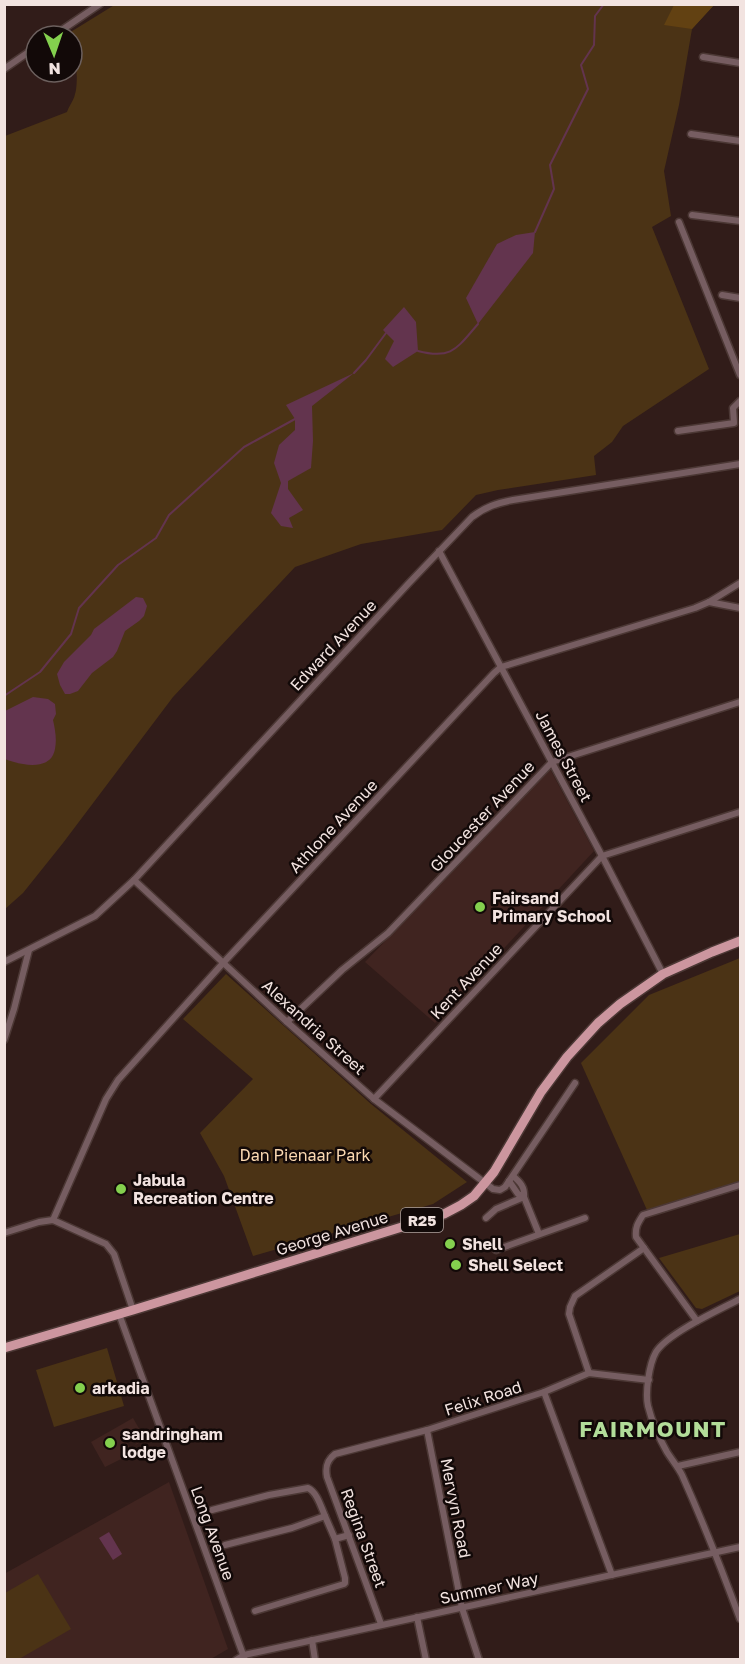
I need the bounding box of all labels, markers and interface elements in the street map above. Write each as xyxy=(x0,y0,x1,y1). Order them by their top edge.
north arrow xyxy=(24,24,84,84)
text: N xyxy=(48,59,61,79)
street label: Edward Avenue xyxy=(286,595,380,695)
street label: James Street xyxy=(531,707,597,805)
street label: Gloucester Avenue xyxy=(425,756,539,876)
street label: Athlone Avenue xyxy=(285,775,381,877)
place label: Fairsand Primary School xyxy=(492,888,612,926)
marker: Fairsand Primary School xyxy=(473,900,487,914)
street label: Kent Avenue xyxy=(426,939,506,1023)
street label: Alexandria Street xyxy=(258,975,370,1079)
park label: Dan Pienaar Park xyxy=(240,1145,370,1165)
place label: Jabula Recreation Centre xyxy=(133,1170,274,1208)
marker: Jabula Recreation Centre xyxy=(114,1182,128,1196)
street label: George Avenue xyxy=(274,1207,390,1259)
road number: R25 xyxy=(401,1208,443,1232)
place label: Shell xyxy=(462,1234,503,1254)
marker: Shell xyxy=(443,1237,457,1251)
place label: Shell Select xyxy=(468,1255,563,1275)
marker: Shell Select xyxy=(449,1258,463,1272)
street label: Felix Road xyxy=(442,1376,524,1420)
place label: arkadia xyxy=(92,1378,149,1398)
marker: arkadia xyxy=(73,1381,87,1395)
district label: FAIRMOUNT xyxy=(579,1415,727,1442)
place label: sandringham lodge xyxy=(122,1424,223,1462)
marker: sandringham lodge xyxy=(103,1436,117,1450)
street label: Mervyn Road xyxy=(437,1456,475,1560)
street label: Long Avenue xyxy=(187,1483,239,1583)
street label: Regina Street xyxy=(337,1486,391,1590)
street label: Summer Way xyxy=(438,1568,540,1608)

